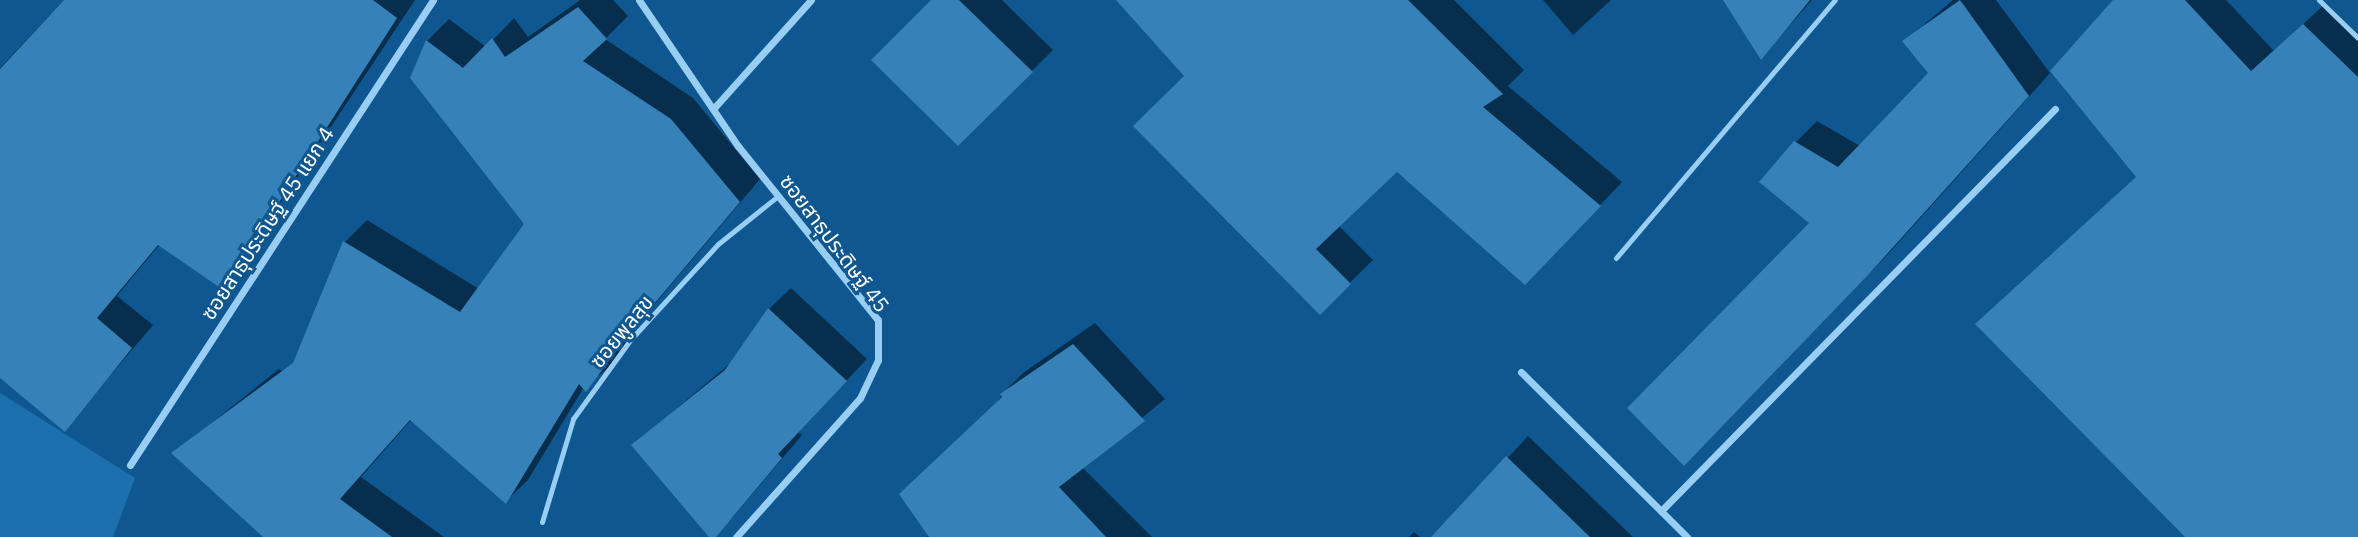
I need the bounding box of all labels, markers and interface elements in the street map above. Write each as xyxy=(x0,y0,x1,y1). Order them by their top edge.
street label: ซอยสาธุประดิษฐ์ 45 แยก 4 xyxy=(195,122,339,324)
street label: ซอยสาธุประดิษฐ์ 45 xyxy=(775,169,895,317)
street label: ซอยพูลสุข xyxy=(584,290,658,372)

